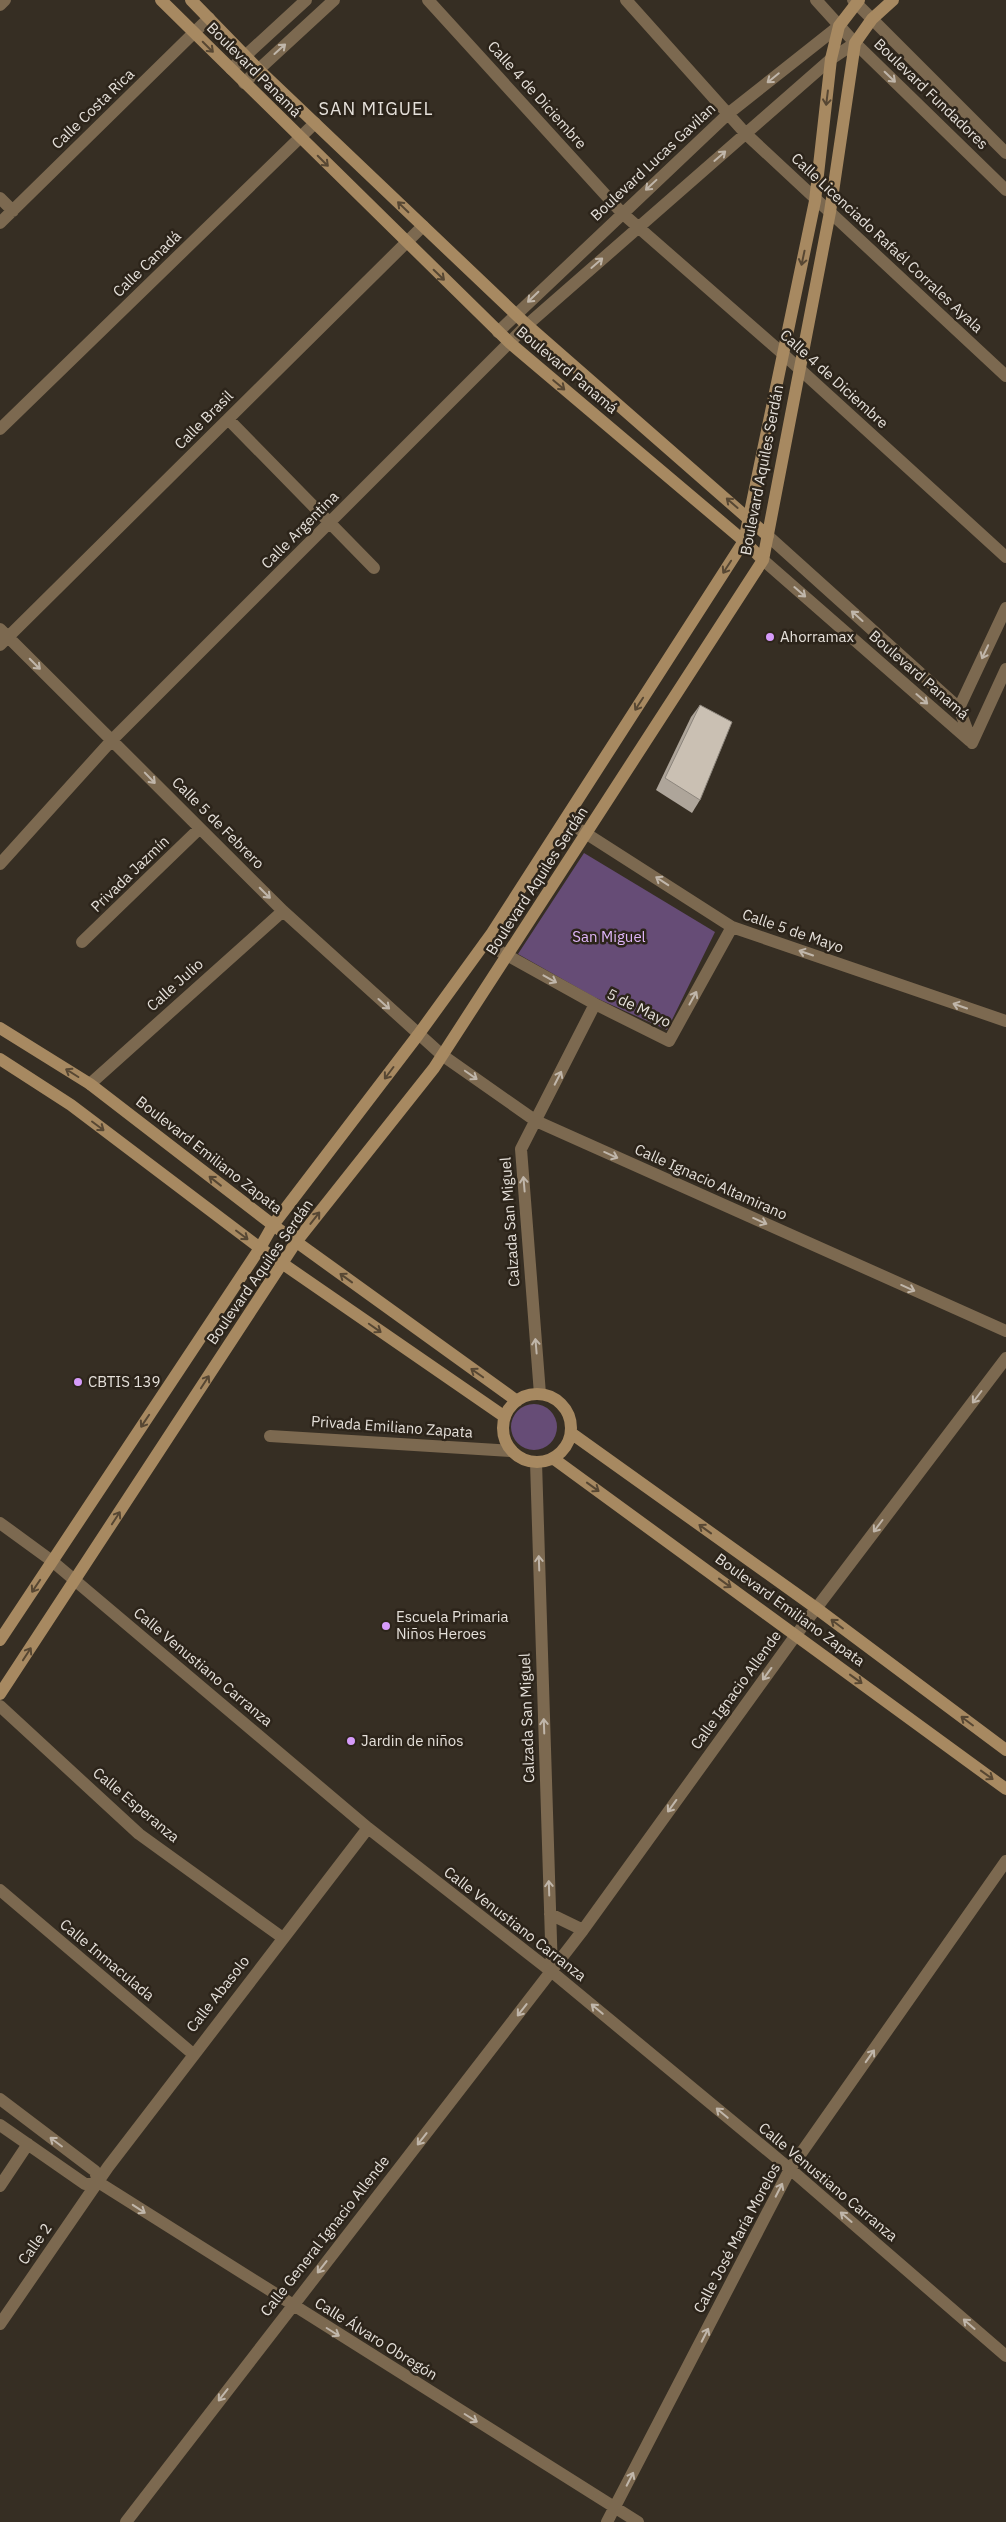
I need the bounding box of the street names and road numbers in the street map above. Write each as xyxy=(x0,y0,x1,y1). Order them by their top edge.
street label: Boulevard Panamá xyxy=(203,18,306,121)
street label: Boulevard Fundadores xyxy=(870,34,992,153)
street label: Calle 4 de Diciembre xyxy=(484,37,591,153)
street label: Calle Costa Rica xyxy=(47,64,138,153)
street label: Boulevard Lucas Gavilan xyxy=(586,99,719,225)
street label: Calle Licenciado Rafaél Corrales Ayala xyxy=(787,149,987,337)
street label: Calle Canadá xyxy=(108,226,185,301)
street label: Boulevard Panamá xyxy=(513,322,622,418)
street label: Calle 4 de Diciembre xyxy=(776,325,892,432)
street label: Boulevard Aquiles Serdán xyxy=(736,383,787,557)
street label: Calle Brasil xyxy=(170,386,237,453)
street label: Calle Argentina xyxy=(257,487,342,572)
street label: Boulevard Panamá xyxy=(865,626,973,723)
street label: Calle 5 de Febrero xyxy=(168,773,268,873)
street label: Boulevard Aquiles Serdán xyxy=(481,803,592,959)
street label: Privada Jazmín xyxy=(86,831,173,916)
street label: Calle 5 de Mayo xyxy=(740,904,846,957)
street label: Calle Julio xyxy=(142,954,207,1015)
street label: 5 de Mayo xyxy=(604,984,674,1031)
street label: Boulevard Emiliano Zapata xyxy=(132,1092,286,1218)
street label: Calle Ignacio Altamirano xyxy=(632,1139,790,1224)
street label: Calzada San Miguel xyxy=(495,1157,524,1288)
street label: Boulevard Aquiles Serdán xyxy=(202,1195,317,1348)
street label: Privada Emiliano Zapata xyxy=(310,1411,474,1442)
street label: Boulevard Emiliano Zapata xyxy=(712,1549,869,1670)
street label: Calle Venustiano Carranza xyxy=(130,1603,277,1730)
street label: Calle Ignacio Allende xyxy=(686,1627,785,1753)
street label: Calzada San Miguel xyxy=(515,1653,538,1783)
street label: Calle Esperanza xyxy=(89,1763,183,1846)
street label: Calle Venustiano Carranza xyxy=(440,1862,590,1985)
street label: Calle Inmaculada xyxy=(56,1915,159,2005)
street label: Calle Abasolo xyxy=(182,1952,253,2036)
street label: Calle Venustiano Carranza xyxy=(755,2118,902,2245)
street label: Calle General Ignacio Allende xyxy=(256,2152,393,2320)
street label: Calle José María Morelos xyxy=(689,2159,784,2316)
street label: Calle 2 xyxy=(14,2219,56,2268)
street label: Calle Álvaro Obregón xyxy=(311,2293,441,2384)

